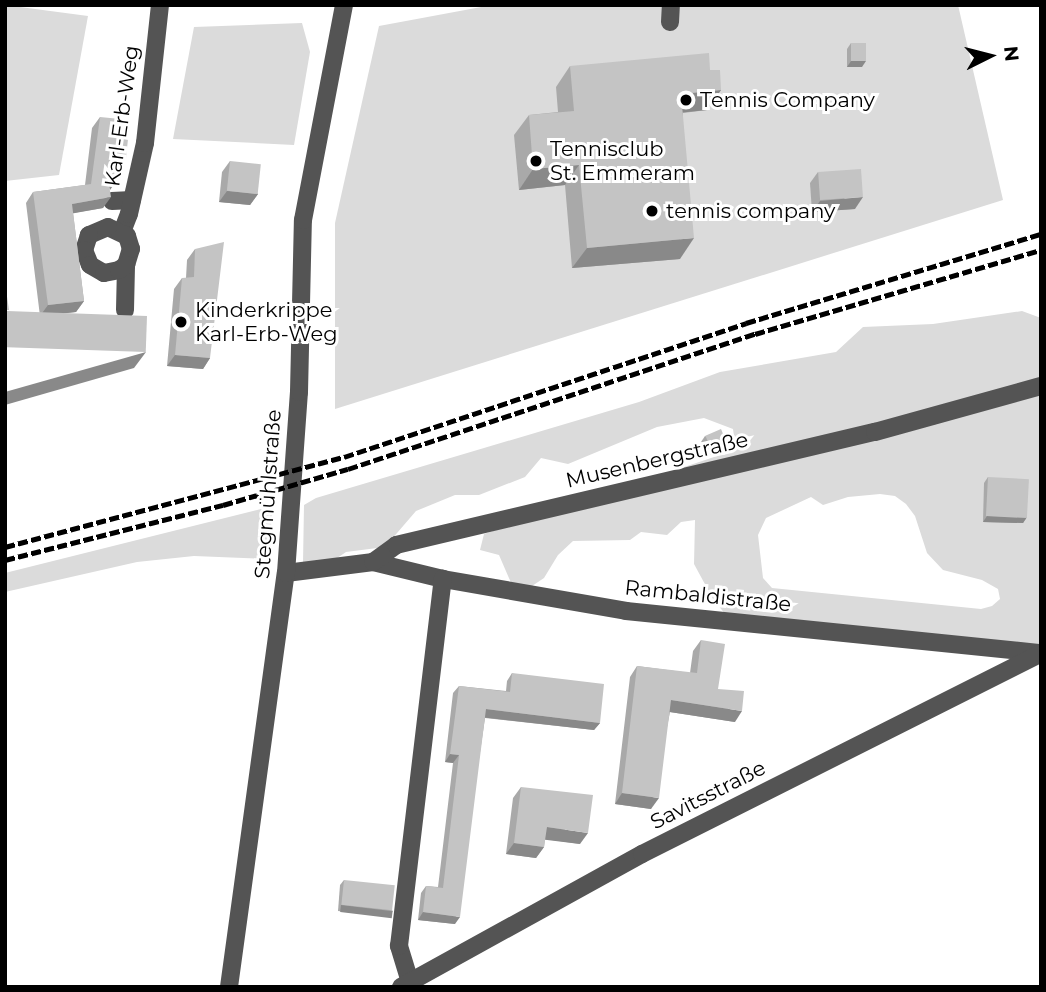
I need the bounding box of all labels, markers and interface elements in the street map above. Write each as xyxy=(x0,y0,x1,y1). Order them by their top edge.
north arrow xyxy=(955,21,1025,91)
street label: Karl-Erb-Weg xyxy=(100,44,144,188)
text: N xyxy=(999,45,1024,63)
place label: Tennis Company xyxy=(700,87,875,113)
marker: Tennis Company xyxy=(678,92,694,108)
place label: Tennisclub St. Emmeram xyxy=(550,136,695,186)
marker: Tennisclub St. Emmeram xyxy=(528,153,544,169)
place label: tennis company xyxy=(666,198,835,224)
marker: tennis company xyxy=(644,203,660,219)
place label: Kinderkrippe Karl-Erb-Weg xyxy=(195,297,338,347)
marker: Kinderkrippe Karl-Erb-Weg xyxy=(173,314,189,330)
street label: Stegmühlstraße xyxy=(250,408,286,580)
street label: Musenbergstraße xyxy=(563,427,751,493)
street label: Rambaldistraße xyxy=(623,575,793,617)
street label: Savitsstraße xyxy=(646,755,770,835)

